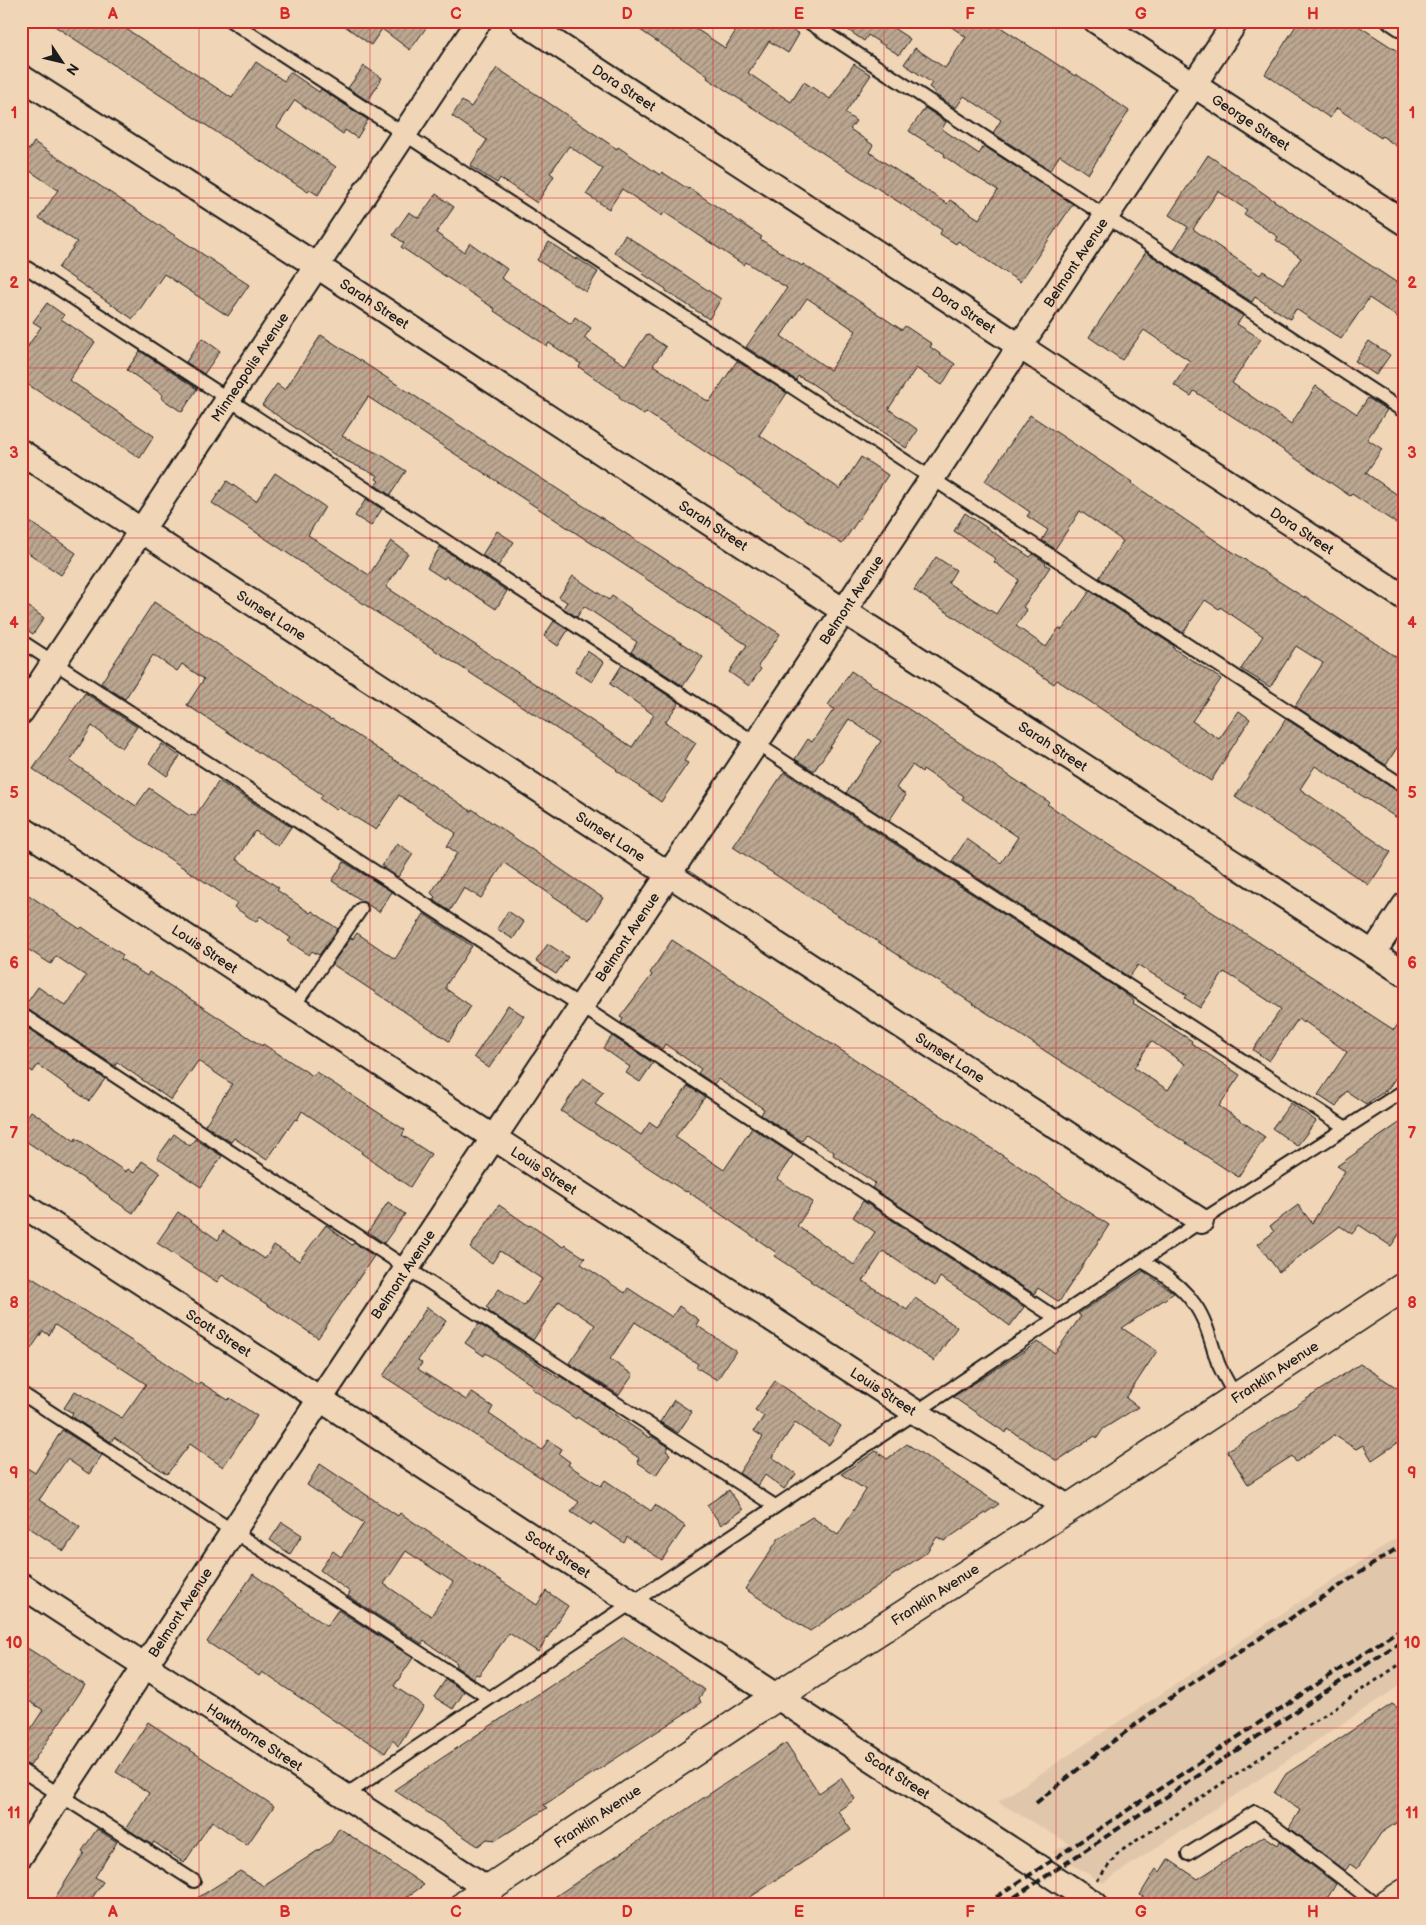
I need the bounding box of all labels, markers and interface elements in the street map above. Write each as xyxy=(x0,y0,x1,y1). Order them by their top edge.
text: A xyxy=(107,5,118,24)
text: B xyxy=(279,5,291,24)
text: C xyxy=(450,5,462,24)
text: D xyxy=(621,5,633,24)
text: E xyxy=(794,5,804,24)
text: F xyxy=(965,5,975,24)
text: G xyxy=(1135,5,1147,24)
text: H xyxy=(1307,5,1319,24)
north arrow xyxy=(38,38,88,88)
text: N xyxy=(62,60,82,78)
street label: Dora Street xyxy=(589,61,660,116)
street label: George Street xyxy=(1208,91,1293,155)
text: 1 xyxy=(11,104,17,123)
text: 1 xyxy=(1409,104,1415,123)
street label: Belmont Avenue xyxy=(1040,215,1112,311)
text: 2 xyxy=(9,274,19,293)
text: 2 xyxy=(1407,274,1417,293)
street label: Sarah Street xyxy=(337,275,413,333)
street label: Dora Street xyxy=(929,283,999,338)
street label: Minneapolis Avenue xyxy=(208,309,292,425)
text: 3 xyxy=(9,444,19,463)
text: 3 xyxy=(1407,444,1417,463)
street label: Sarah Street xyxy=(675,497,751,555)
street label: Dora Street xyxy=(1267,504,1338,559)
street label: Belmont Avenue xyxy=(816,552,887,648)
street label: Sunset Lane xyxy=(233,587,309,644)
text: 4 xyxy=(9,614,19,633)
text: 4 xyxy=(1407,614,1417,633)
street label: Sarah Street xyxy=(1015,718,1091,776)
text: 5 xyxy=(9,784,19,803)
text: 5 xyxy=(1407,784,1417,803)
street label: Sunset Lane xyxy=(573,808,648,866)
street label: Belmont Avenue xyxy=(592,889,663,985)
street label: Louis Street xyxy=(168,922,241,978)
text: 6 xyxy=(9,954,19,973)
text: 6 xyxy=(1407,954,1417,973)
street label: Sunset Lane xyxy=(912,1029,988,1087)
text: 7 xyxy=(10,1124,19,1143)
text: 7 xyxy=(1408,1124,1417,1143)
street label: Louis Street xyxy=(507,1143,580,1199)
street label: Belmont Avenue xyxy=(368,1227,439,1322)
text: 8 xyxy=(9,1294,19,1313)
text: 8 xyxy=(1407,1294,1417,1313)
street label: Scott Street xyxy=(183,1306,255,1361)
street label: Franklin Avenue xyxy=(1228,1338,1322,1407)
street label: Louis Street xyxy=(847,1364,920,1420)
text: 9 xyxy=(9,1464,19,1483)
text: 9 xyxy=(1407,1464,1417,1483)
street label: Scott Street xyxy=(522,1527,594,1582)
street label: Franklin Avenue xyxy=(888,1560,982,1629)
street label: Belmont Avenue xyxy=(145,1565,216,1661)
text: 10 xyxy=(6,1634,22,1653)
text: 10 xyxy=(1404,1634,1420,1653)
street label: Hawthorne Street xyxy=(203,1700,306,1775)
street label: Scott Street xyxy=(861,1748,933,1803)
street label: Franklin Avenue xyxy=(551,1782,644,1852)
text: 11 xyxy=(7,1804,21,1823)
text: 11 xyxy=(1405,1804,1419,1823)
text: A xyxy=(107,1903,118,1922)
text: B xyxy=(279,1903,291,1922)
text: C xyxy=(450,1903,462,1922)
text: D xyxy=(621,1903,633,1922)
text: E xyxy=(794,1903,804,1922)
text: F xyxy=(965,1903,975,1922)
text: G xyxy=(1135,1903,1147,1922)
text: H xyxy=(1307,1903,1319,1922)

